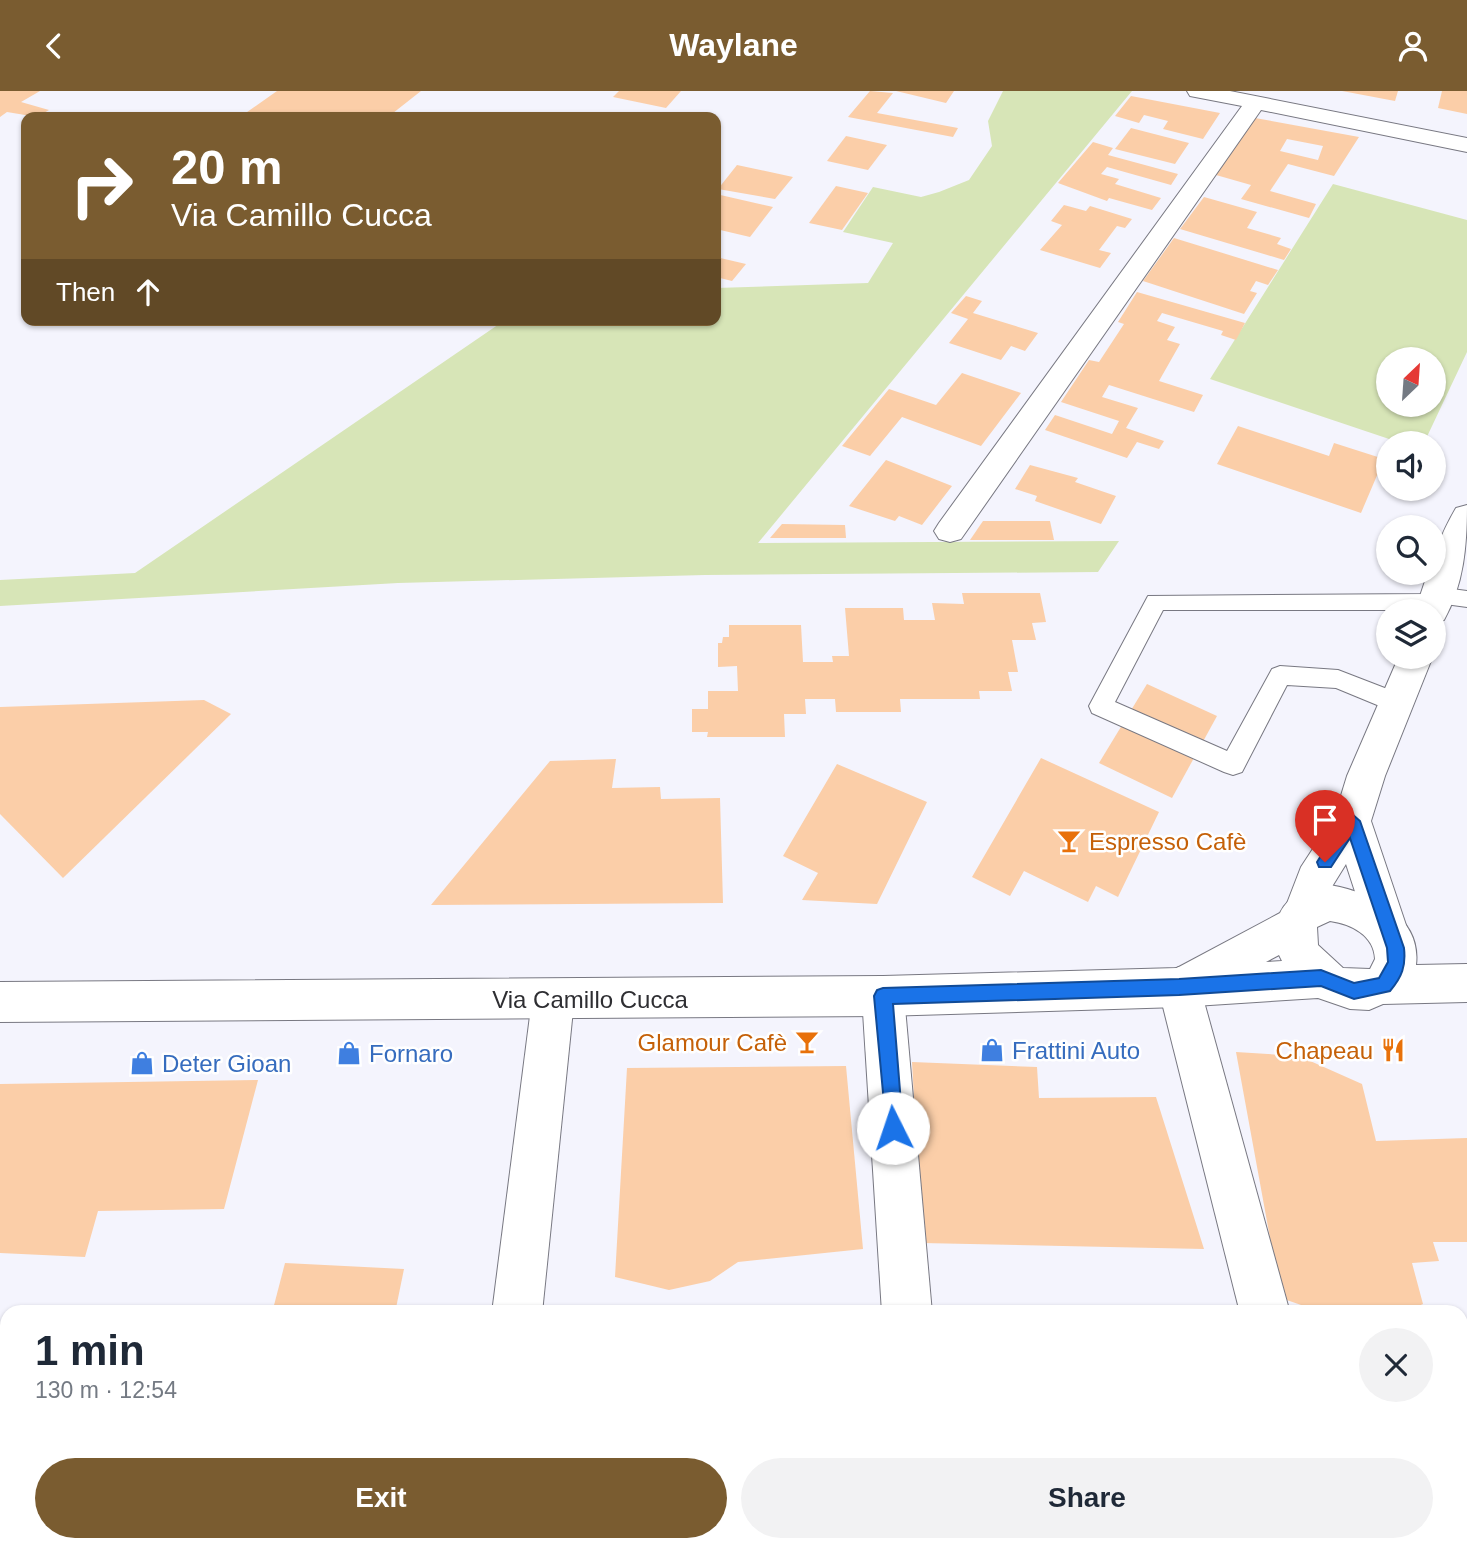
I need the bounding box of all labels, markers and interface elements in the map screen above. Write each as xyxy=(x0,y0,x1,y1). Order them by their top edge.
icon: back xyxy=(35,27,73,65)
text: Waylane xyxy=(669,27,798,63)
icon: person xyxy=(1394,27,1432,65)
icon: right xyxy=(56,140,147,231)
text: 20 m xyxy=(171,140,283,194)
text: Via Camillo Cucca xyxy=(171,197,432,233)
icon: ahead xyxy=(129,273,167,311)
text: Then xyxy=(56,277,115,307)
north arrow xyxy=(1376,347,1446,417)
map controls xyxy=(1376,347,1446,669)
button: sound xyxy=(1376,431,1446,501)
button: search xyxy=(1376,515,1446,585)
button: layers xyxy=(1376,599,1446,669)
pin xyxy=(1295,790,1355,862)
icon: arrive xyxy=(1306,801,1344,839)
bar icon: Espresso Cafè xyxy=(1055,827,1083,855)
place label: Espresso Cafè xyxy=(1089,828,1246,855)
street label: Via Camillo Cucca xyxy=(492,986,688,1013)
bar icon: Glamour Cafè xyxy=(793,1028,821,1056)
place label: Glamour Cafè xyxy=(638,1029,787,1056)
shop icon: Frattini Auto xyxy=(978,1036,1006,1064)
restaurant icon: Chapeau xyxy=(1379,1036,1407,1064)
place label: Frattini Auto xyxy=(1012,1037,1140,1064)
place label: Chapeau xyxy=(1276,1037,1373,1064)
shop icon: Fornaro xyxy=(335,1039,363,1067)
place label: Fornaro xyxy=(369,1040,453,1067)
shop icon: Deter Gioan xyxy=(128,1049,156,1077)
place label: Deter Gioan xyxy=(162,1050,291,1077)
position arrow xyxy=(856,1091,930,1165)
text: 1 min xyxy=(35,1327,145,1374)
button: close xyxy=(1359,1328,1433,1402)
text: 130 m · 12:54 xyxy=(35,1377,177,1403)
button: Exit xyxy=(35,1458,727,1538)
button: Share xyxy=(741,1458,1433,1538)

